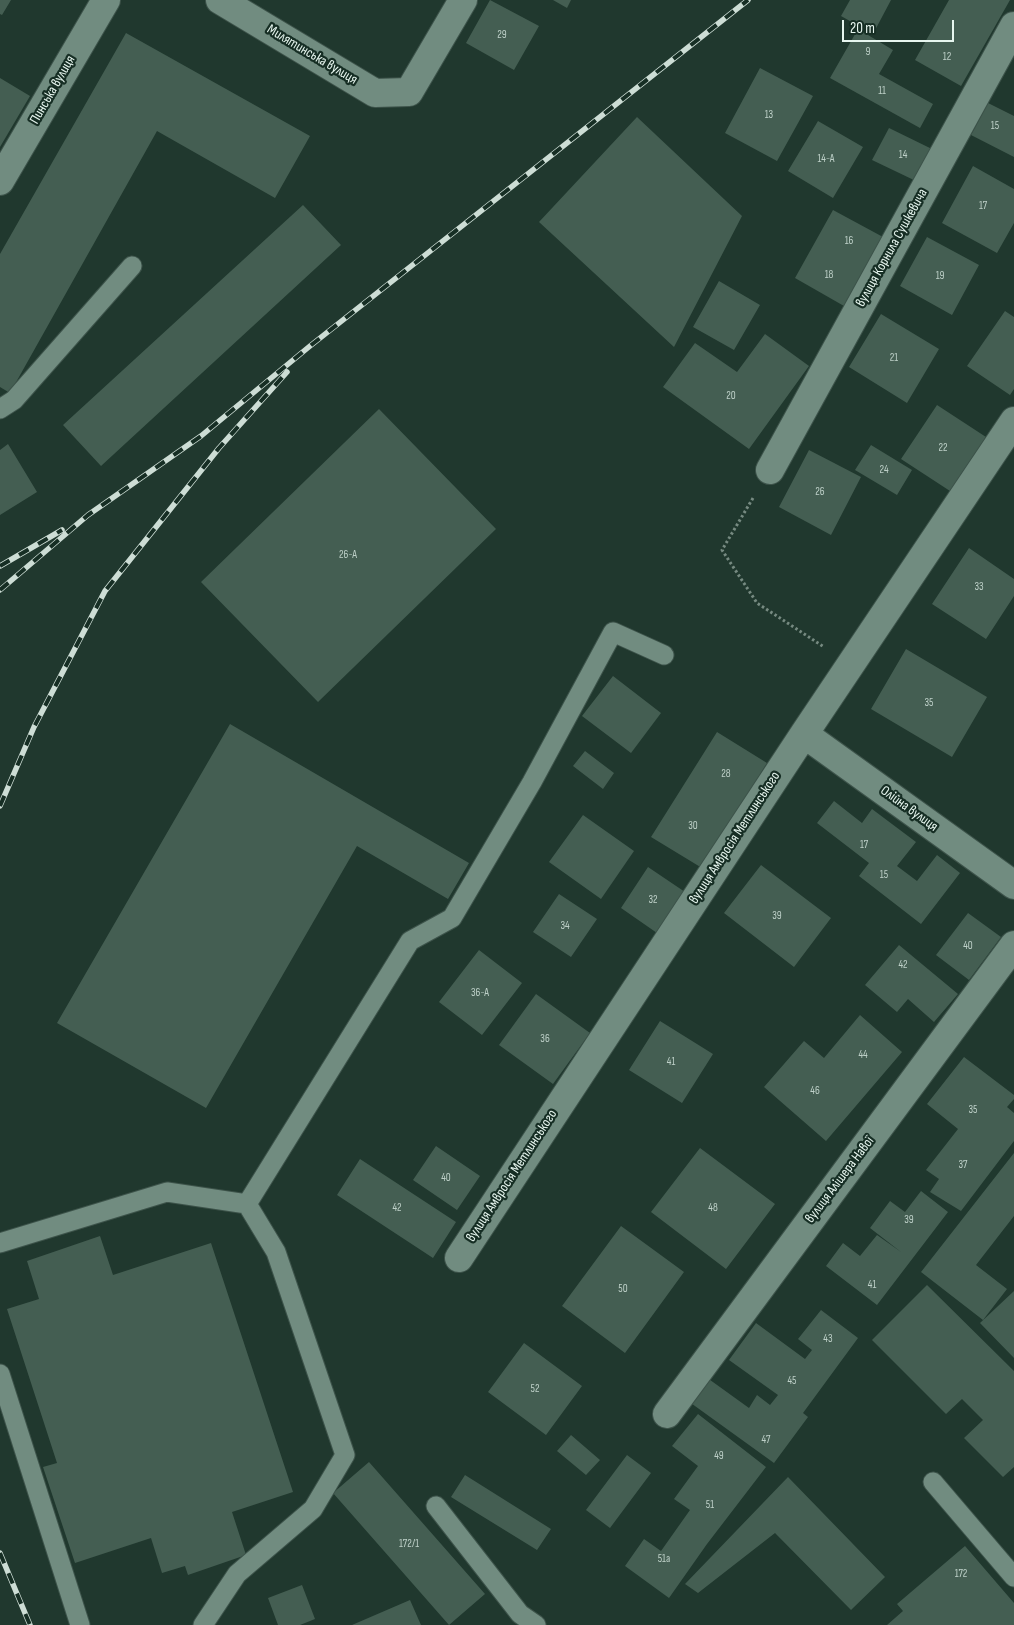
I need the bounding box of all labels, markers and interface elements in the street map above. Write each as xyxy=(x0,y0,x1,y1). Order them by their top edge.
scale bar xyxy=(844,10,956,42)
text: 20 m xyxy=(850,19,875,38)
street label: Милятинська вулиця xyxy=(264,21,360,89)
house number: 29 xyxy=(497,28,507,42)
house number: 9 xyxy=(866,45,870,59)
house number: 12 xyxy=(943,50,951,64)
street label: Пинська вулиця xyxy=(27,53,79,127)
house number: 11 xyxy=(878,84,886,98)
house number: 13 xyxy=(765,108,773,122)
house number: 15 xyxy=(991,119,999,133)
house number: 14 xyxy=(899,148,907,162)
house number: 14-А xyxy=(818,152,834,166)
street label: вулиця Корнила Сушкевича xyxy=(853,186,931,310)
house number: 17 xyxy=(979,199,987,213)
house number: 16 xyxy=(845,234,853,248)
house number: 18 xyxy=(825,268,833,282)
house number: 19 xyxy=(936,269,944,283)
house number: 21 xyxy=(890,351,898,365)
house number: 20 xyxy=(726,389,736,403)
house number: 22 xyxy=(938,441,948,455)
house number: 24 xyxy=(879,463,889,477)
house number: 26 xyxy=(815,485,825,499)
house number: 26-А xyxy=(339,548,357,562)
house number: 33 xyxy=(974,580,984,594)
house number: 35 xyxy=(924,696,934,710)
house number: 28 xyxy=(721,767,731,781)
street label: вулиця Амвросія Метлинського xyxy=(686,769,784,907)
street label: Олійна вулиця xyxy=(877,783,941,835)
house number: 30 xyxy=(688,819,698,833)
house number: 17 xyxy=(860,838,868,852)
house number: 15 xyxy=(880,868,888,882)
house number: 32 xyxy=(648,893,658,907)
house number: 39 xyxy=(772,909,782,923)
house number: 34 xyxy=(560,919,570,933)
house number: 40 xyxy=(963,939,973,953)
house number: 42 xyxy=(898,958,908,972)
house number: 36-А xyxy=(471,986,489,1000)
house number: 36 xyxy=(540,1032,550,1046)
house number: 44 xyxy=(858,1048,868,1062)
house number: 41 xyxy=(667,1055,675,1069)
house number: 46 xyxy=(810,1084,820,1098)
house number: 35 xyxy=(968,1103,978,1117)
street label: вулиця Амвросія Метлинського xyxy=(463,1107,561,1245)
street label: вулиця Алішера Навої xyxy=(802,1134,878,1226)
house number: 37 xyxy=(958,1158,968,1172)
house number: 40 xyxy=(441,1171,451,1185)
house number: 42 xyxy=(392,1201,402,1215)
house number: 48 xyxy=(708,1201,718,1215)
house number: 39 xyxy=(904,1213,914,1227)
house number: 41 xyxy=(868,1278,876,1292)
house number: 50 xyxy=(618,1282,628,1296)
house number: 43 xyxy=(823,1332,833,1346)
house number: 45 xyxy=(787,1374,797,1388)
house number: 52 xyxy=(531,1382,539,1396)
house number: 47 xyxy=(762,1433,770,1447)
house number: 49 xyxy=(714,1449,724,1463)
house number: 51 xyxy=(706,1498,714,1512)
house number: 172/1 xyxy=(399,1537,419,1551)
house number: 51а xyxy=(658,1552,670,1566)
house number: 172 xyxy=(955,1567,967,1581)

